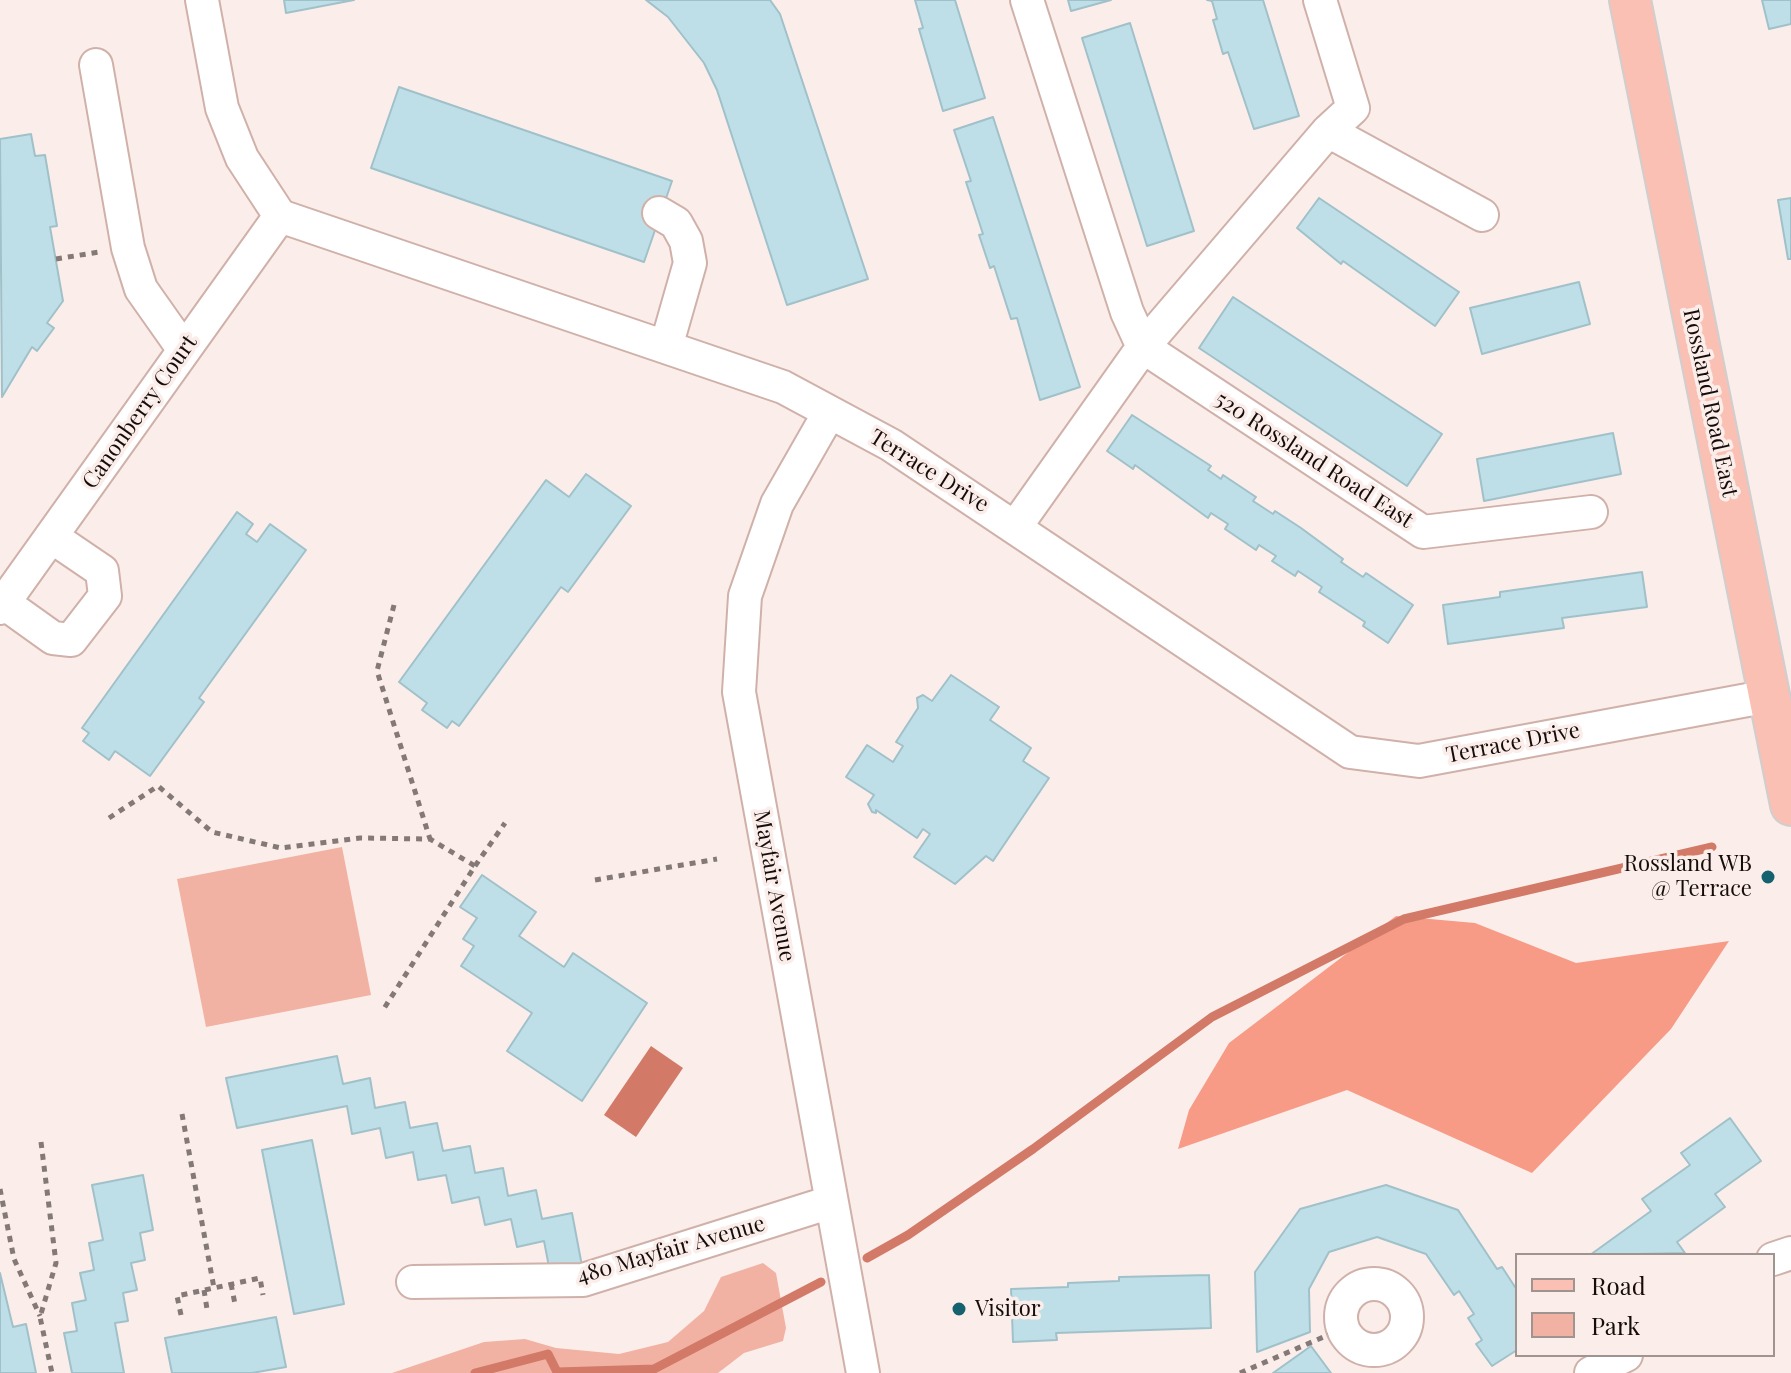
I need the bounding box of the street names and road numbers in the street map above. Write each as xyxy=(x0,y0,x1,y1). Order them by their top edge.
street label: Rossland Road East xyxy=(1677,306,1743,500)
street label: Canonberry Court xyxy=(77,330,203,494)
street label: 520 Rossland Road East xyxy=(1210,386,1418,534)
street label: Terrace Drive xyxy=(865,424,993,518)
street label: Terrace Drive xyxy=(1444,717,1582,769)
street label: Mayfair Avenue xyxy=(748,808,800,964)
street label: 480 Mayfair Avenue xyxy=(574,1211,768,1289)

